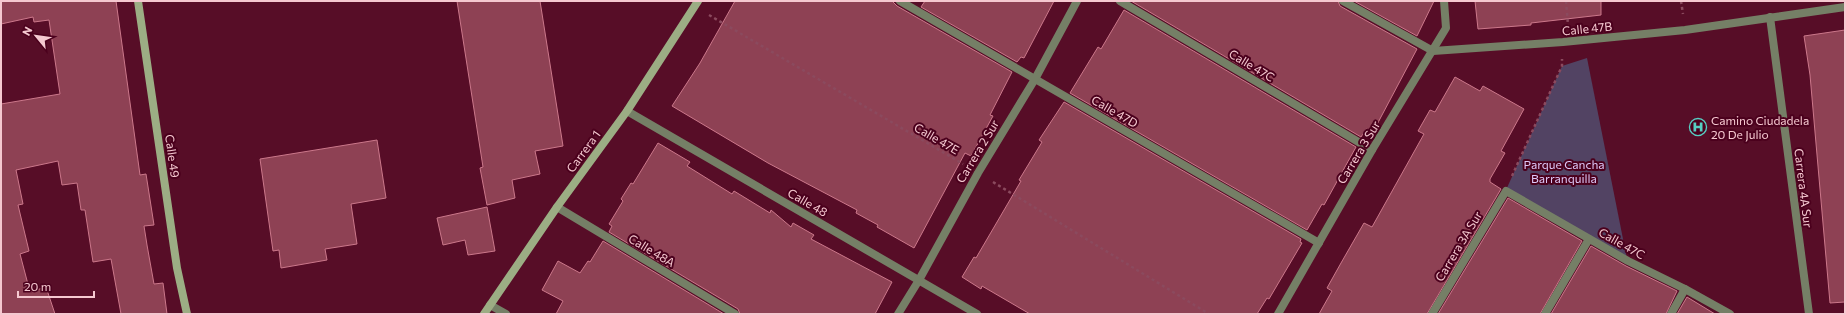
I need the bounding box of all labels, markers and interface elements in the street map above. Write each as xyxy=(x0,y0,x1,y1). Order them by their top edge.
north arrow xyxy=(16,16,56,56)
street label: Calle 47B xyxy=(1561,18,1613,38)
text: N xyxy=(19,24,35,38)
street label: Calle 47C xyxy=(1227,46,1277,84)
street label: Calle 47D xyxy=(1089,92,1141,130)
place label: Camino Ciudadela 20 De Julio xyxy=(1711,113,1809,142)
street label: Carrera 2 Sur xyxy=(953,117,1001,185)
hospital icon: Camino Ciudadela 20 De Julio xyxy=(1688,117,1708,137)
street label: Carrera 3 Sur xyxy=(1334,118,1382,186)
street label: Calle 47E xyxy=(912,120,962,156)
street label: Carrera 1 xyxy=(563,127,603,175)
street label: Calle 49 xyxy=(163,133,183,179)
street label: Carrera 4A Sur xyxy=(1792,148,1816,229)
park label: Parque Cancha Barranquilla xyxy=(1523,157,1605,185)
street label: Calle 48 xyxy=(786,185,830,219)
street label: Carrera 3A Sur xyxy=(1432,208,1484,284)
street label: Calle 47C xyxy=(1596,225,1648,261)
street label: Calle 48A xyxy=(626,231,678,269)
scale bar xyxy=(18,273,94,299)
text: 20 m xyxy=(24,279,51,293)

